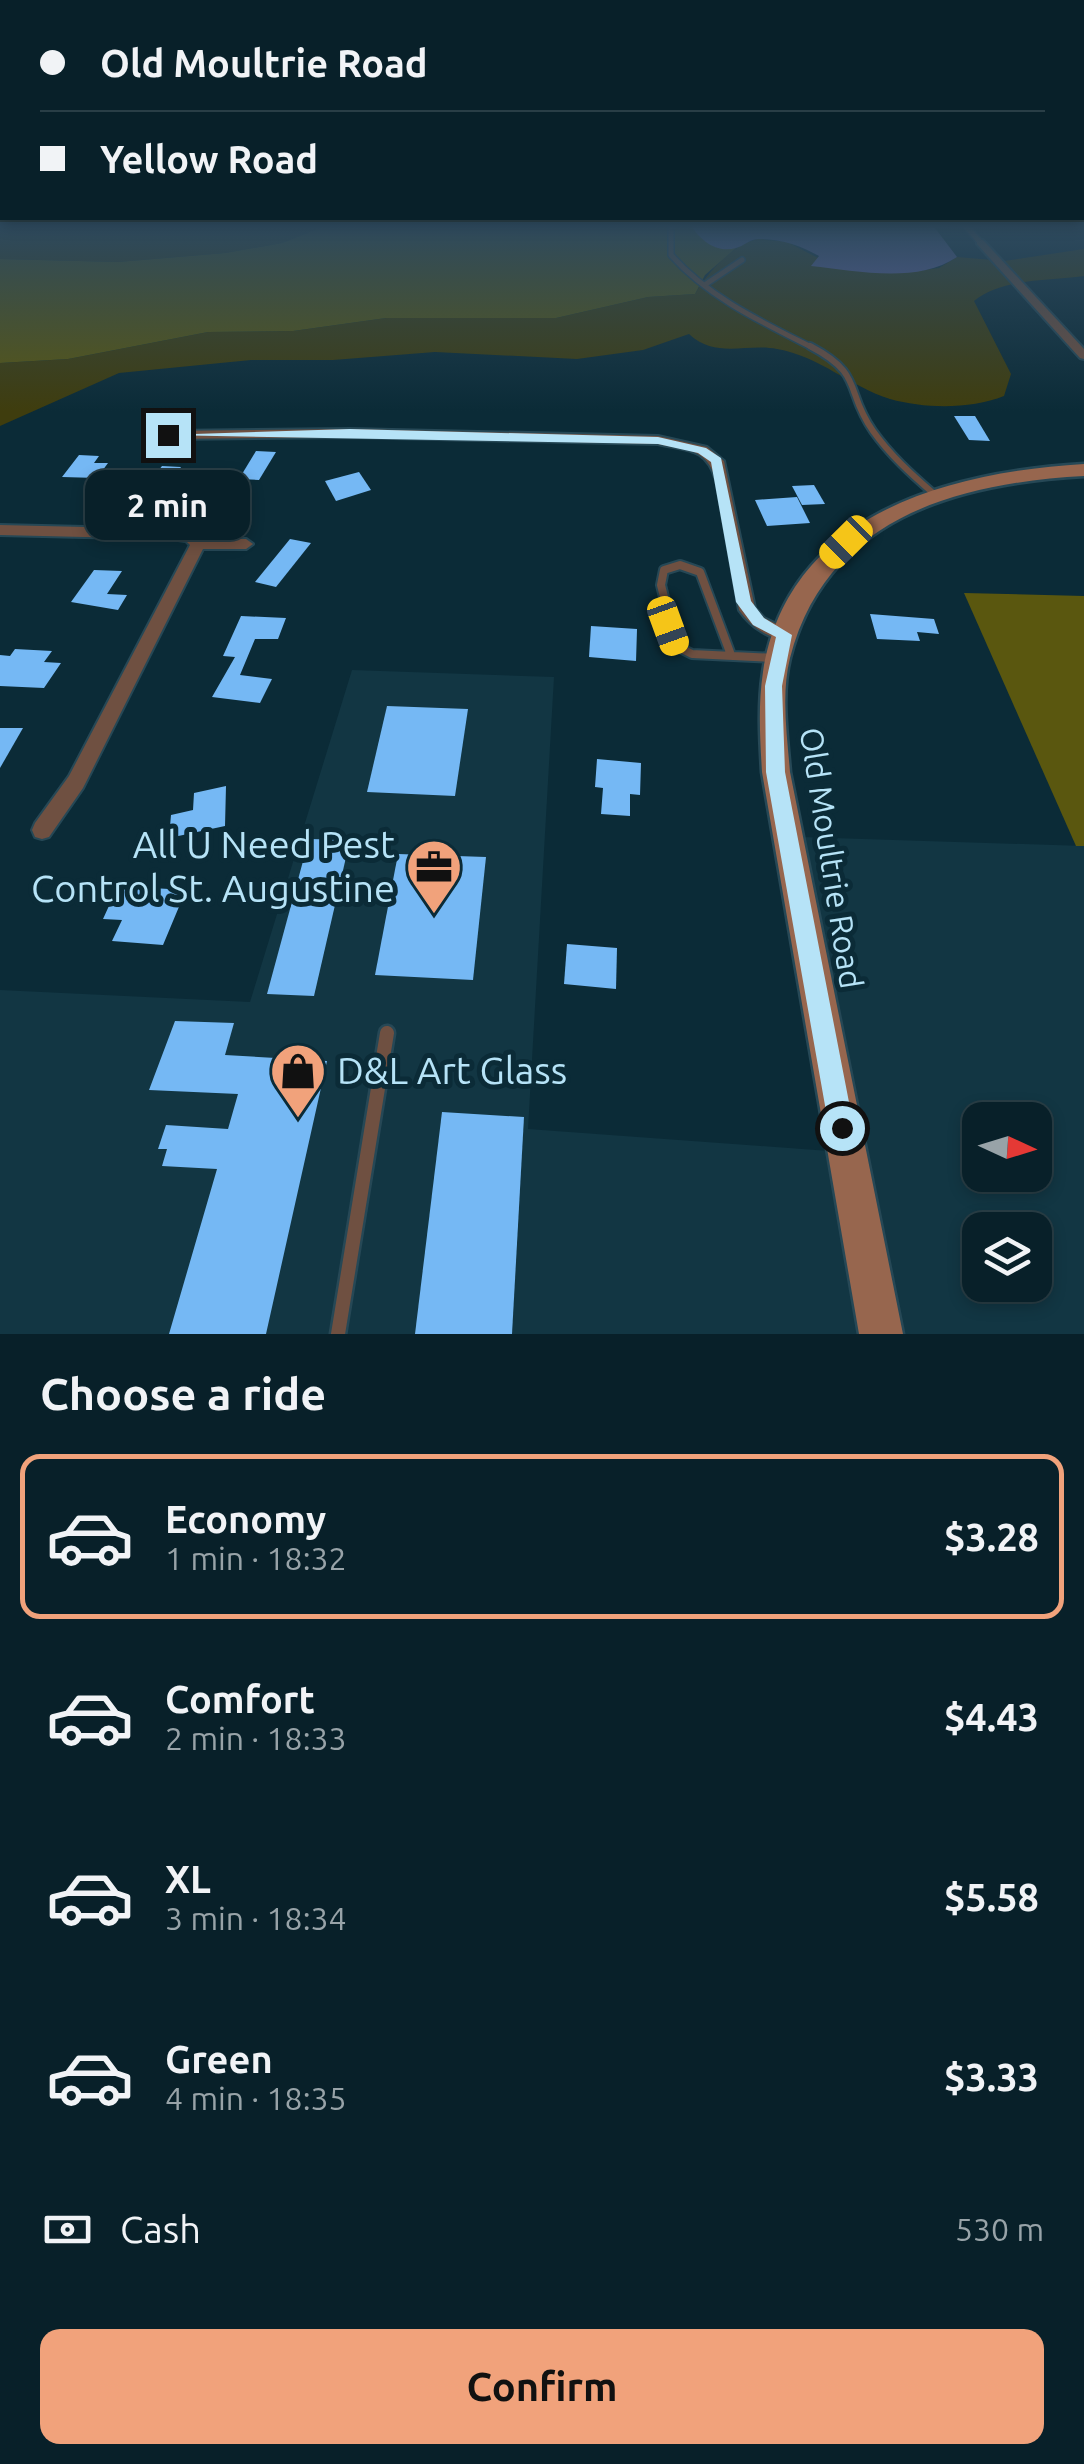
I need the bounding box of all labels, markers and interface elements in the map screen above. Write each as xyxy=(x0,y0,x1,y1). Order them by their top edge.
text: Old Moultrie Road xyxy=(100,42,428,84)
text: Yellow Road xyxy=(100,138,318,180)
route end xyxy=(146,413,191,458)
callout: 2 min xyxy=(86,470,250,540)
text: 2 min xyxy=(127,487,208,523)
car xyxy=(814,510,878,574)
car xyxy=(644,593,692,659)
street label: Old Moultrie Road xyxy=(794,725,870,991)
place label: All U Need Pest Control St. Augustine xyxy=(31,823,395,909)
office icon: All U Need Pest Control St. Augustine xyxy=(404,837,464,916)
shop icon: D&L Art Glass xyxy=(268,1041,328,1120)
place label: D&L Art Glass xyxy=(337,1049,567,1091)
north arrow xyxy=(962,1102,1052,1192)
map controls xyxy=(962,1102,1052,1302)
route start xyxy=(820,1106,865,1151)
button: layers xyxy=(962,1212,1052,1302)
text: Choose a ride xyxy=(40,1368,326,1419)
icon: car xyxy=(45,1492,135,1582)
text: Economy xyxy=(165,1498,326,1540)
text: $3.28 xyxy=(944,1516,1039,1558)
text: 1 min · 18:32 xyxy=(165,1540,347,1576)
icon: car xyxy=(45,1672,135,1762)
text: Comfort xyxy=(165,1678,315,1720)
text: $4.43 xyxy=(944,1696,1039,1738)
text: 2 min · 18:33 xyxy=(165,1720,347,1756)
icon: car xyxy=(45,1852,135,1942)
text: XL xyxy=(165,1858,211,1900)
text: $5.58 xyxy=(944,1876,1039,1918)
text: 3 min · 18:34 xyxy=(165,1900,347,1936)
icon: car xyxy=(45,2032,135,2122)
text: Green xyxy=(165,2038,273,2080)
text: $3.33 xyxy=(944,2056,1039,2098)
text: 4 min · 18:35 xyxy=(165,2080,347,2116)
icon: cash xyxy=(40,2202,95,2257)
text: Cash xyxy=(120,2208,201,2250)
text: 530 m xyxy=(955,2211,1044,2247)
button: Confirm xyxy=(40,2329,1044,2444)

